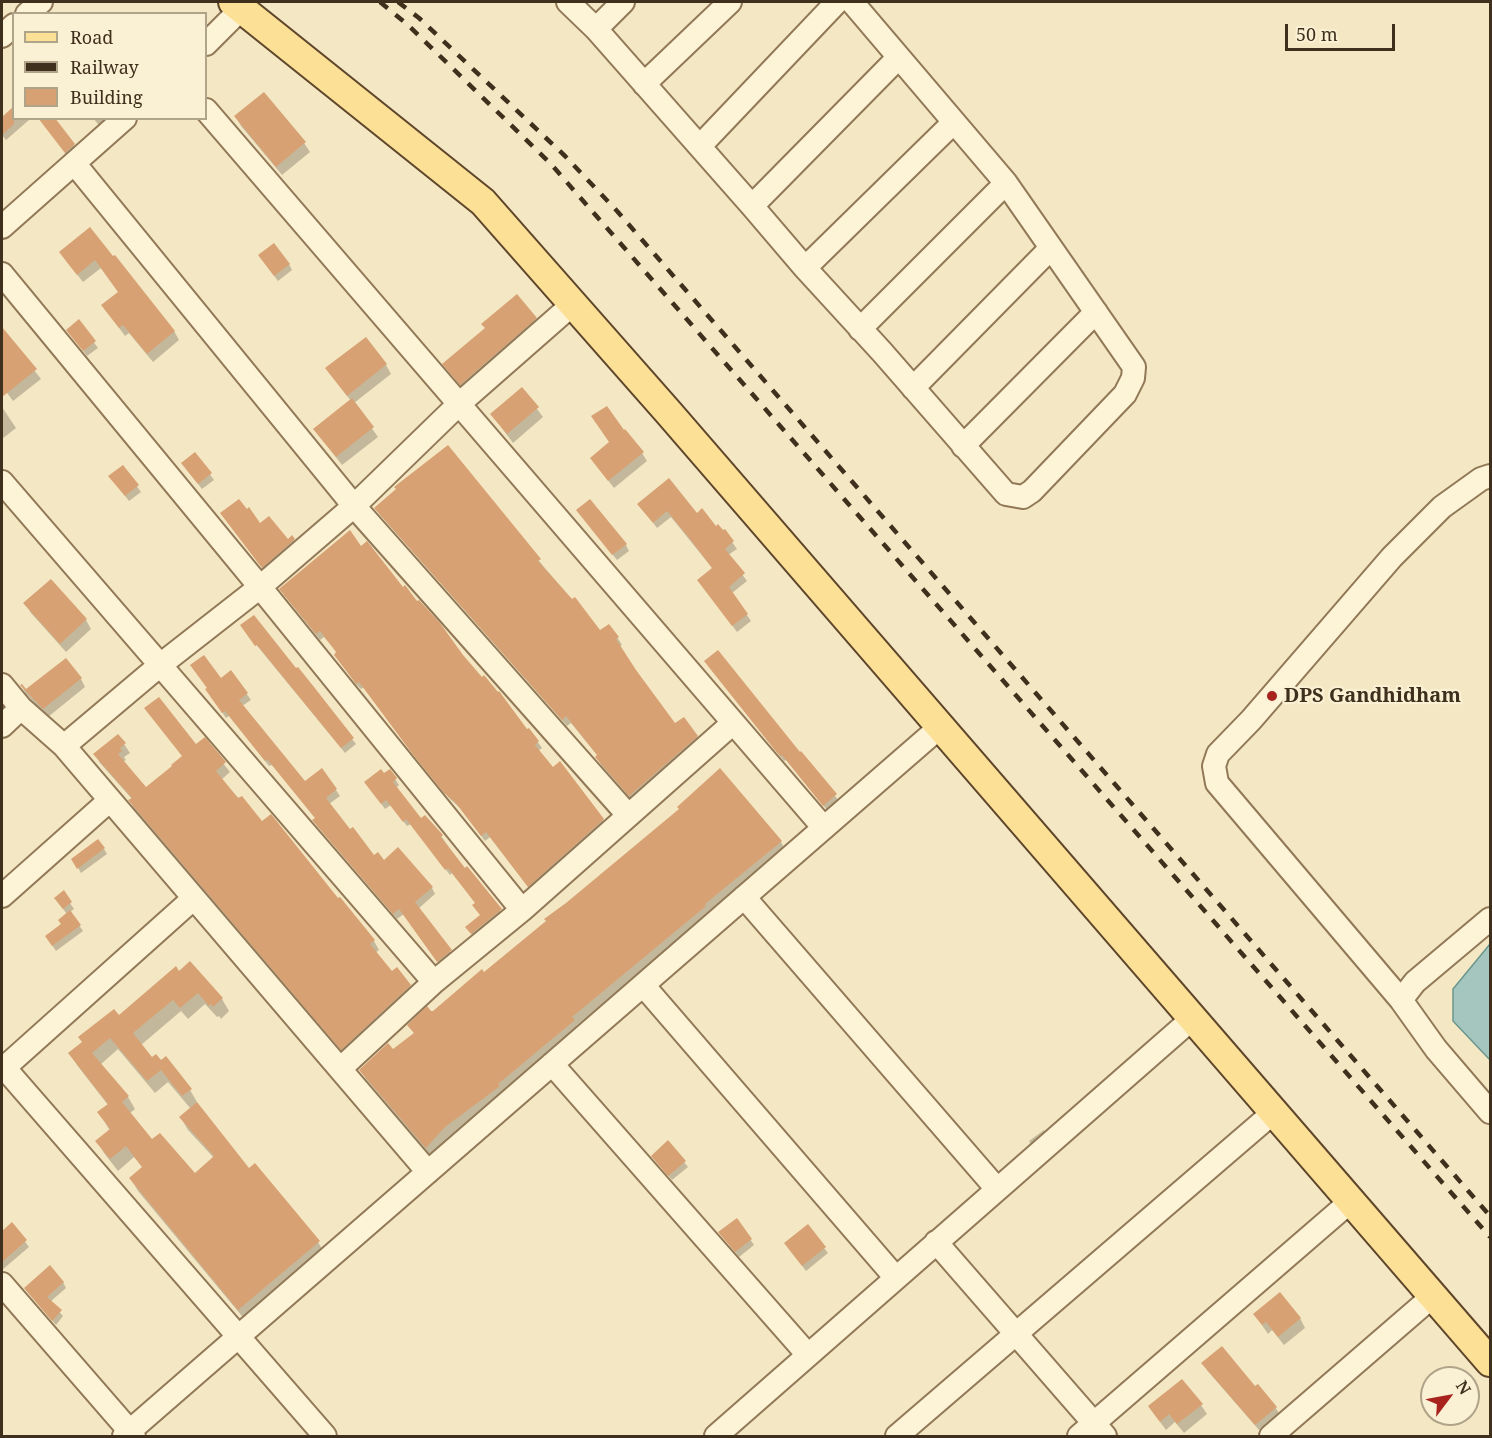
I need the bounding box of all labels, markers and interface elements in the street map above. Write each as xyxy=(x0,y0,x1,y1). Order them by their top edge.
legend xyxy=(12,12,207,120)
scale bar xyxy=(1288,12,1398,50)
text: 50 m xyxy=(1296,22,1338,46)
text: Road xyxy=(70,25,113,49)
text: Railway xyxy=(70,55,139,79)
text: Building xyxy=(70,85,143,109)
place label: DPS Gandhidham xyxy=(1284,684,1461,708)
marker: DPS Gandhidham xyxy=(1265,689,1279,703)
north arrow xyxy=(1420,1366,1480,1426)
text: N xyxy=(1451,1376,1476,1399)

